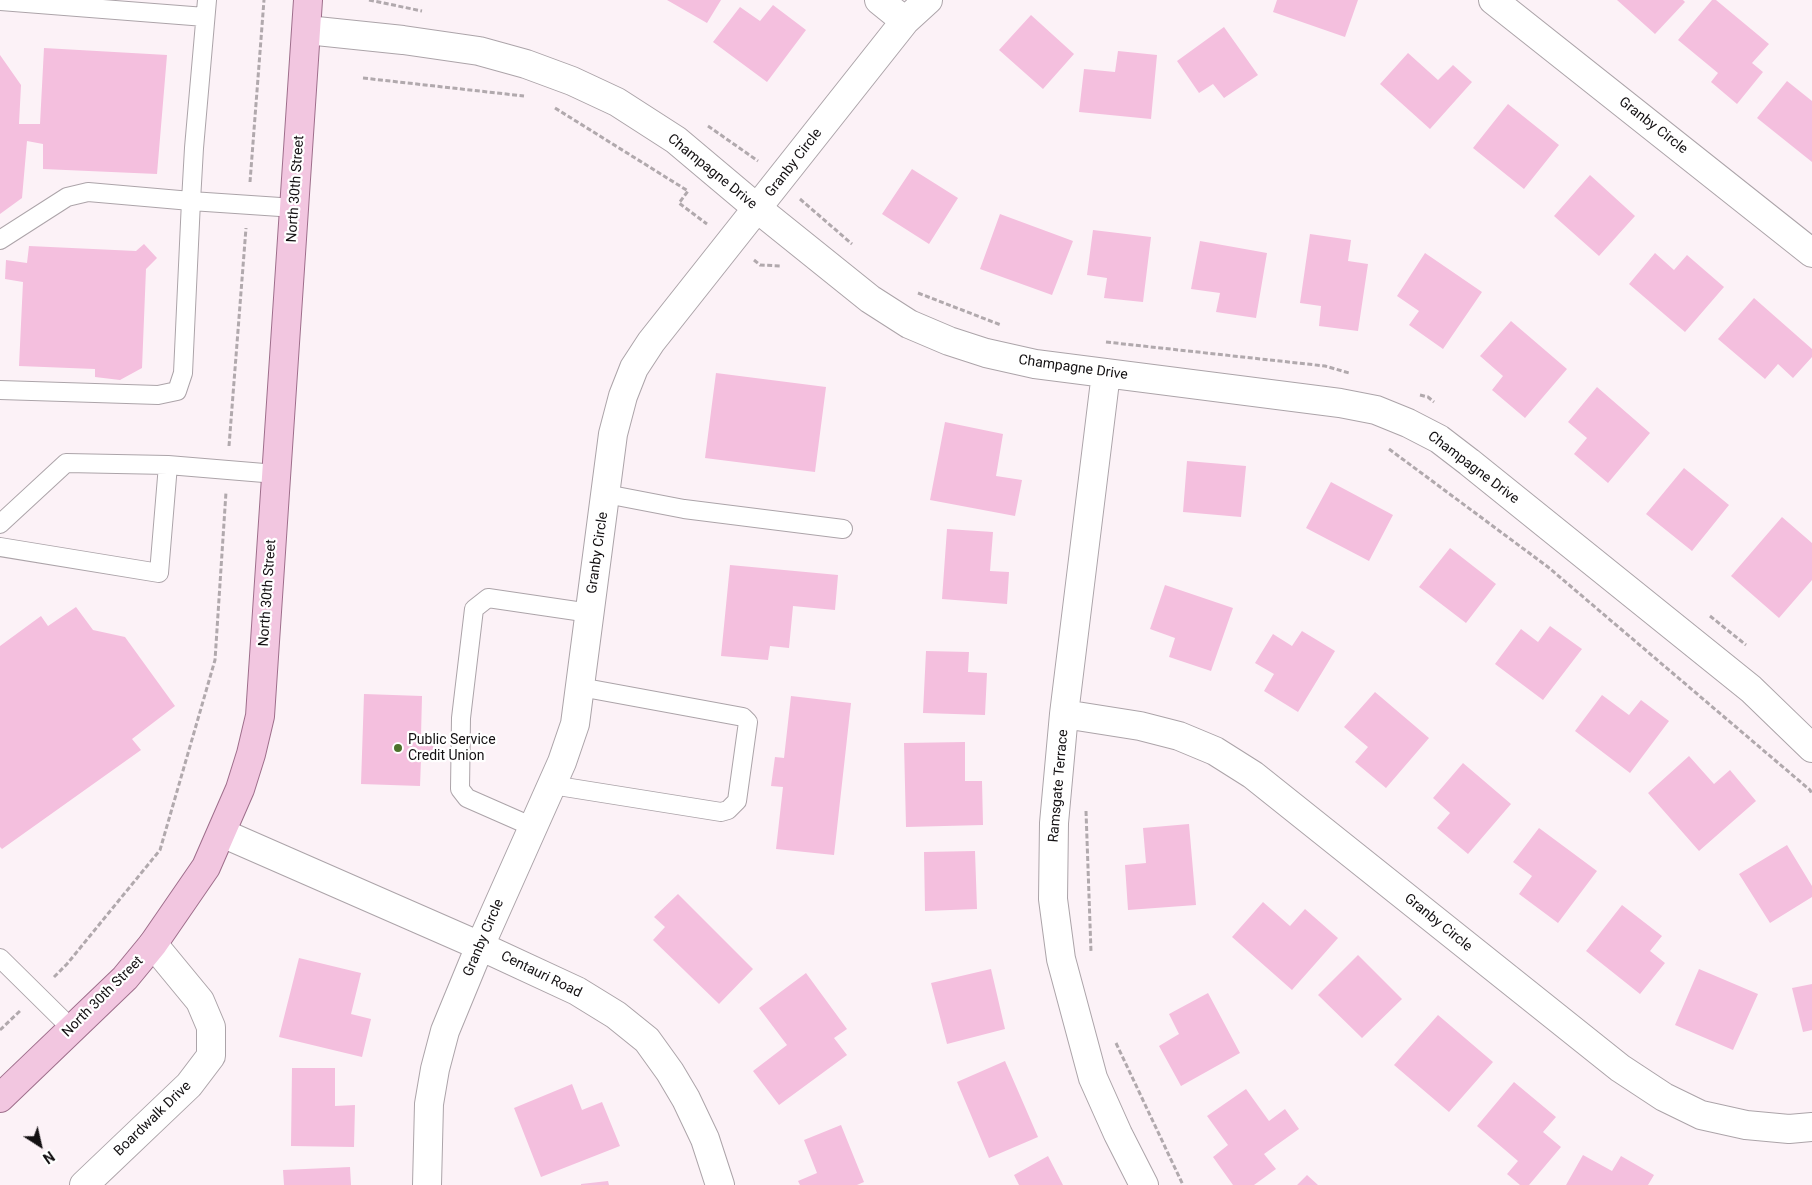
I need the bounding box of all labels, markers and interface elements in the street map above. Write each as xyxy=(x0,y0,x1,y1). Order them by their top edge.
street label: Granby Circle xyxy=(1615,94,1691,158)
street label: Granby Circle xyxy=(762,125,826,201)
street label: Champagne Drive xyxy=(664,131,760,213)
street label: North 30th Street xyxy=(284,135,308,243)
street label: Champagne Drive xyxy=(1017,352,1129,384)
street label: Champagne Drive xyxy=(1424,428,1522,508)
street label: Granby Circle xyxy=(584,511,612,595)
street label: North 30th Street xyxy=(256,539,280,647)
street label: Ramsgate Terrace xyxy=(1046,729,1072,843)
place label: Public Service Credit Union xyxy=(408,732,496,764)
marker: Public Service Credit Union xyxy=(392,742,404,754)
street label: Granby Circle xyxy=(1401,891,1475,955)
street label: Granby Circle xyxy=(460,897,508,979)
street label: Centauri Road xyxy=(498,948,584,1002)
street label: North 30th Street xyxy=(59,953,147,1041)
street label: Boardwalk Drive xyxy=(111,1078,195,1160)
north arrow xyxy=(15,1120,65,1170)
text: N xyxy=(40,1148,57,1167)

